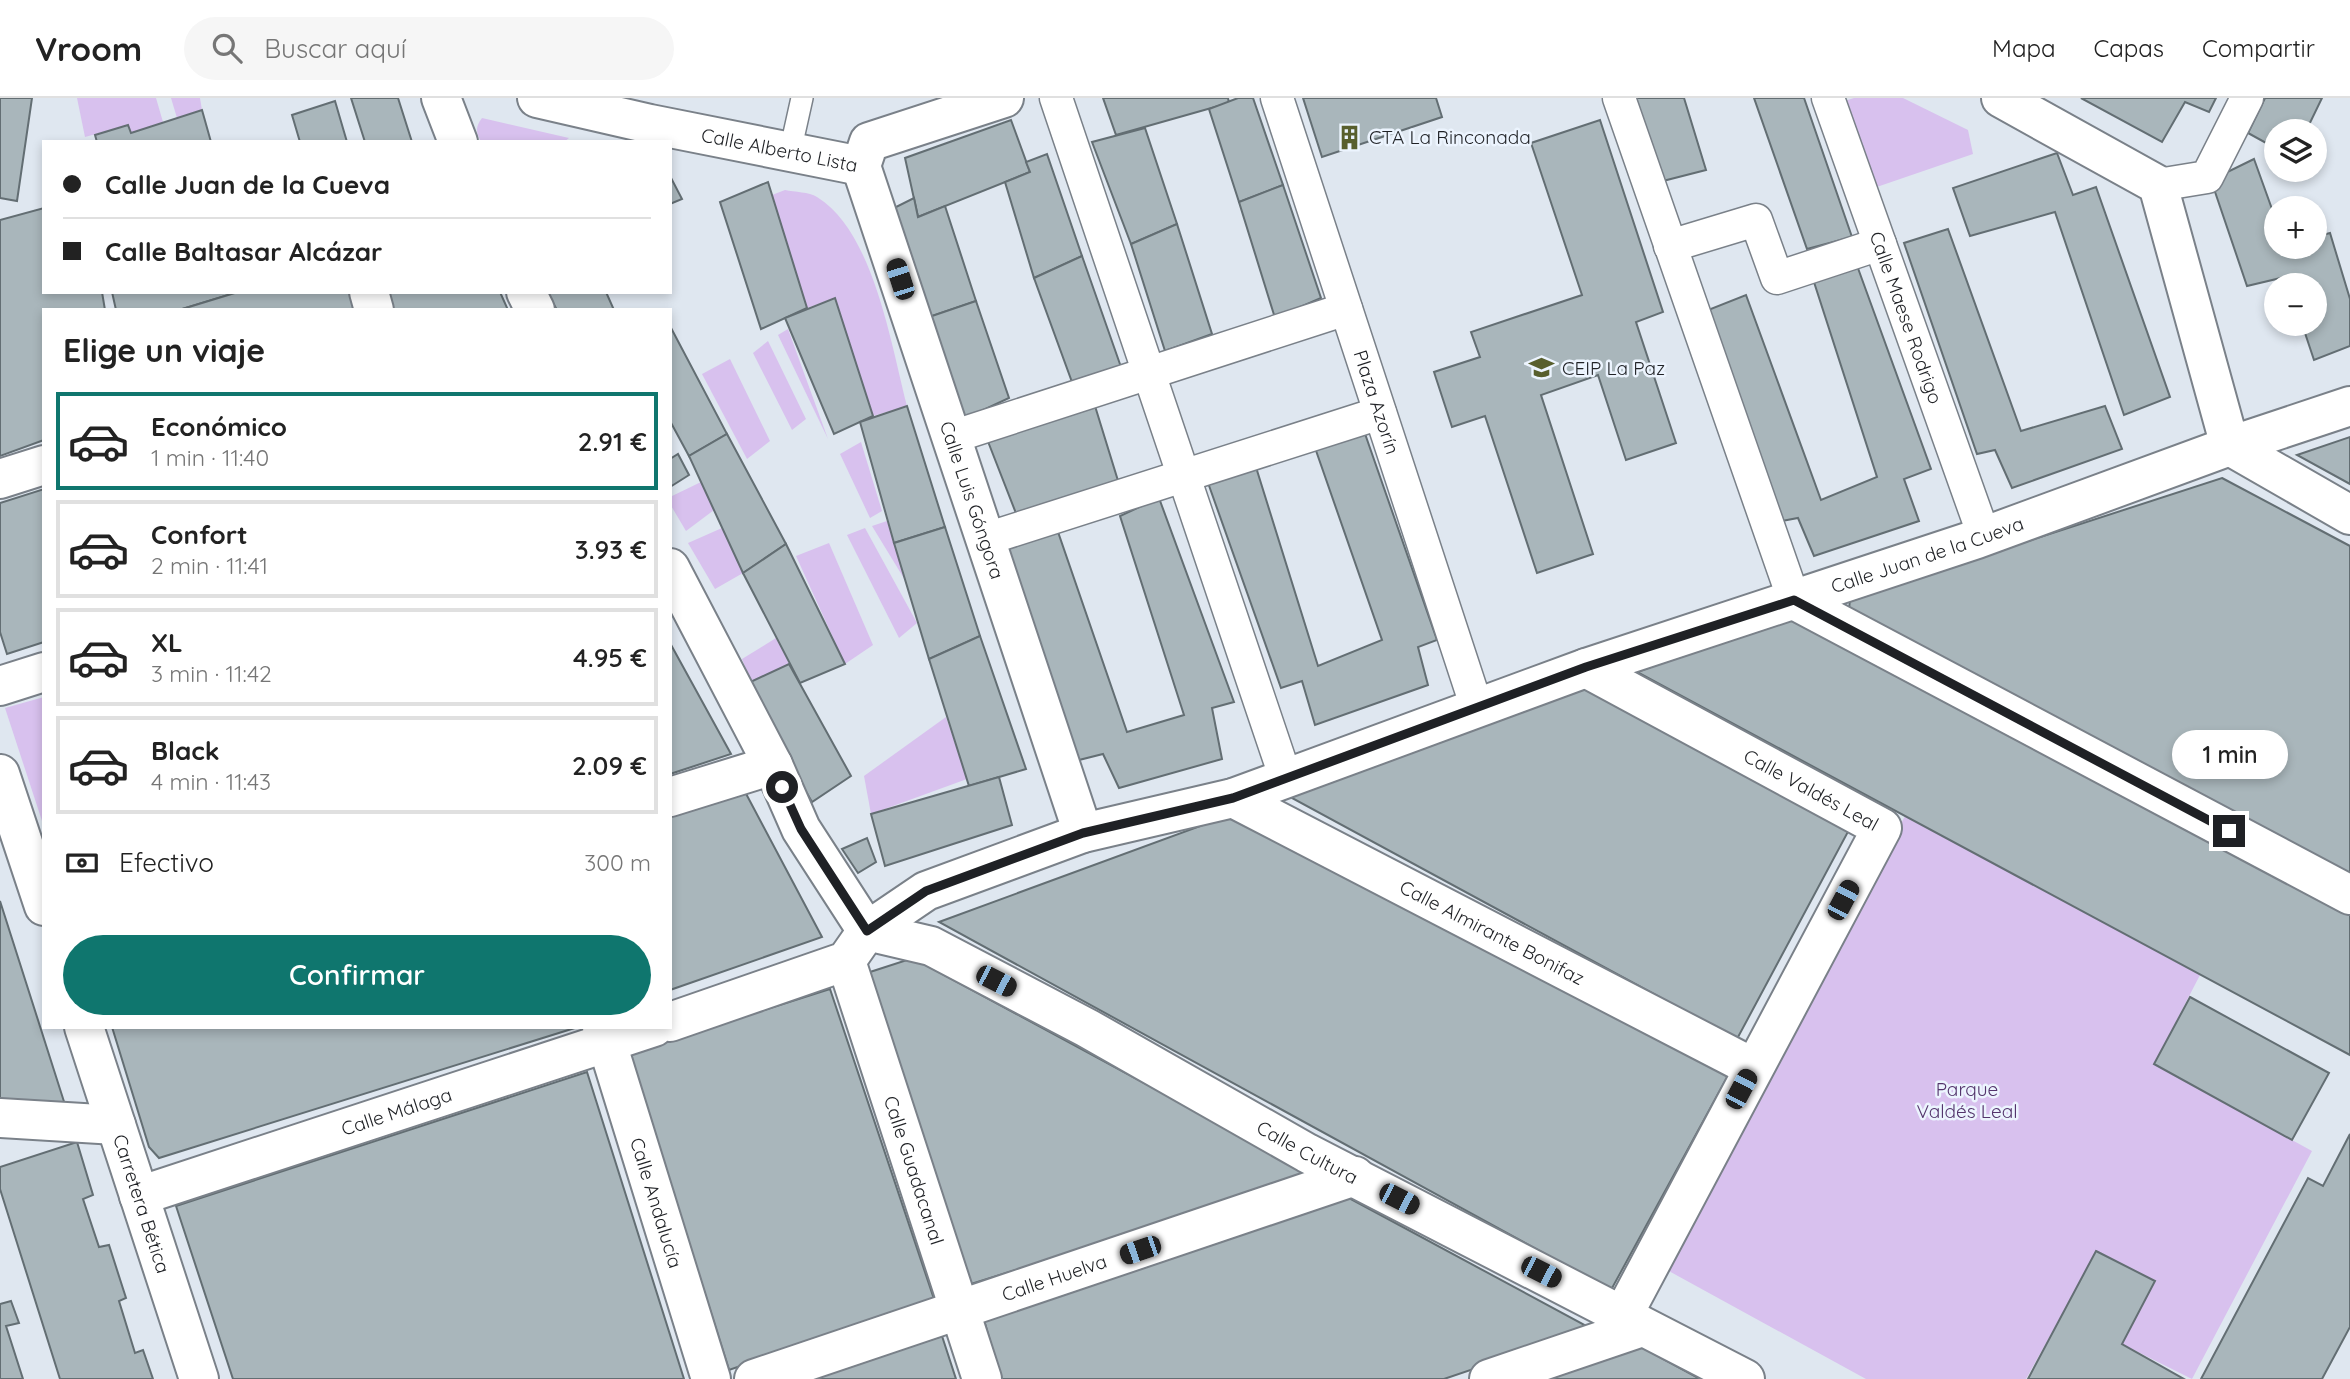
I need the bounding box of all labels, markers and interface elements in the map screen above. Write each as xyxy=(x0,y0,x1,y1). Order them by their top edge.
search box xyxy=(184,17,674,80)
text: Vroom xyxy=(35,28,142,69)
icon: search xyxy=(208,29,246,67)
text: Buscar aquí xyxy=(264,32,406,65)
text: Mapa xyxy=(1992,33,2056,63)
text: Capas xyxy=(2094,33,2164,63)
text: Compartir xyxy=(2202,33,2315,63)
map controls xyxy=(2264,119,2327,336)
button: layers xyxy=(2264,119,2327,182)
street label: Calle Alberto Lista xyxy=(699,123,860,177)
building icon: CTA La Rinconada xyxy=(1335,123,1363,151)
place label: CTA La Rinconada xyxy=(1369,125,1531,149)
text: Calle Juan de la Cueva xyxy=(105,168,390,201)
button: + xyxy=(2264,196,2327,259)
street label: Calle Maese Rodrigo xyxy=(1864,228,1948,407)
text: Calle Baltasar Alcázar xyxy=(105,235,382,268)
car xyxy=(884,256,917,302)
button: − xyxy=(2264,273,2327,336)
text: Elige un viaje xyxy=(63,330,265,370)
street label: Plaza Azorín xyxy=(1348,347,1405,457)
school or university icon: CEIP La Paz xyxy=(1528,354,1556,382)
place label: CEIP La Paz xyxy=(1562,356,1665,380)
icon: car xyxy=(67,410,130,473)
text: Económico xyxy=(151,410,287,443)
street label: Calle Luis Góngora xyxy=(935,418,1010,582)
text: 2.91 € xyxy=(578,425,647,458)
text: 1 min · 11:40 xyxy=(151,443,269,472)
street label: Calle Juan de la Cueva xyxy=(1828,511,2027,598)
icon: car xyxy=(67,518,130,581)
text: Confort xyxy=(151,518,248,551)
text: 3.93 € xyxy=(575,533,647,566)
text: 2 min · 11:41 xyxy=(151,551,268,580)
icon: car xyxy=(67,626,130,689)
text: XL xyxy=(151,626,183,659)
text: 4.95 € xyxy=(573,641,647,674)
text: 3 min · 11:42 xyxy=(151,659,272,688)
callout: 1 min xyxy=(2171,730,2287,778)
icon: car xyxy=(67,734,130,797)
text: Black xyxy=(151,734,220,767)
text: 1 min xyxy=(2202,740,2258,769)
street label: Calle Valdés Leal xyxy=(1740,744,1883,836)
text: 2.09 € xyxy=(572,749,647,782)
text: 4 min · 11:43 xyxy=(151,767,271,796)
route start xyxy=(766,771,798,803)
route end xyxy=(2213,815,2245,847)
icon: cash xyxy=(63,844,101,882)
text: Efectivo xyxy=(119,846,214,879)
text: 300 m xyxy=(584,848,651,877)
street label: Calle Almirante Bonifaz xyxy=(1396,875,1589,990)
car xyxy=(1824,877,1863,923)
button: Confirmar xyxy=(63,935,651,1015)
car xyxy=(973,962,1020,1000)
car xyxy=(1722,1066,1761,1112)
park label: Parque Valdés Leal xyxy=(1916,1077,2018,1123)
street label: Calle Málaga xyxy=(338,1082,455,1141)
street label: Calle Guadacanal xyxy=(879,1093,949,1248)
street label: Calle Cultura xyxy=(1253,1115,1362,1189)
street label: Carretera Bética xyxy=(108,1131,176,1276)
street label: Calle Andalucía xyxy=(625,1135,688,1271)
car xyxy=(1376,1180,1423,1218)
car xyxy=(1117,1233,1164,1267)
street label: Calle Huelva xyxy=(999,1249,1110,1306)
car xyxy=(1518,1253,1565,1291)

